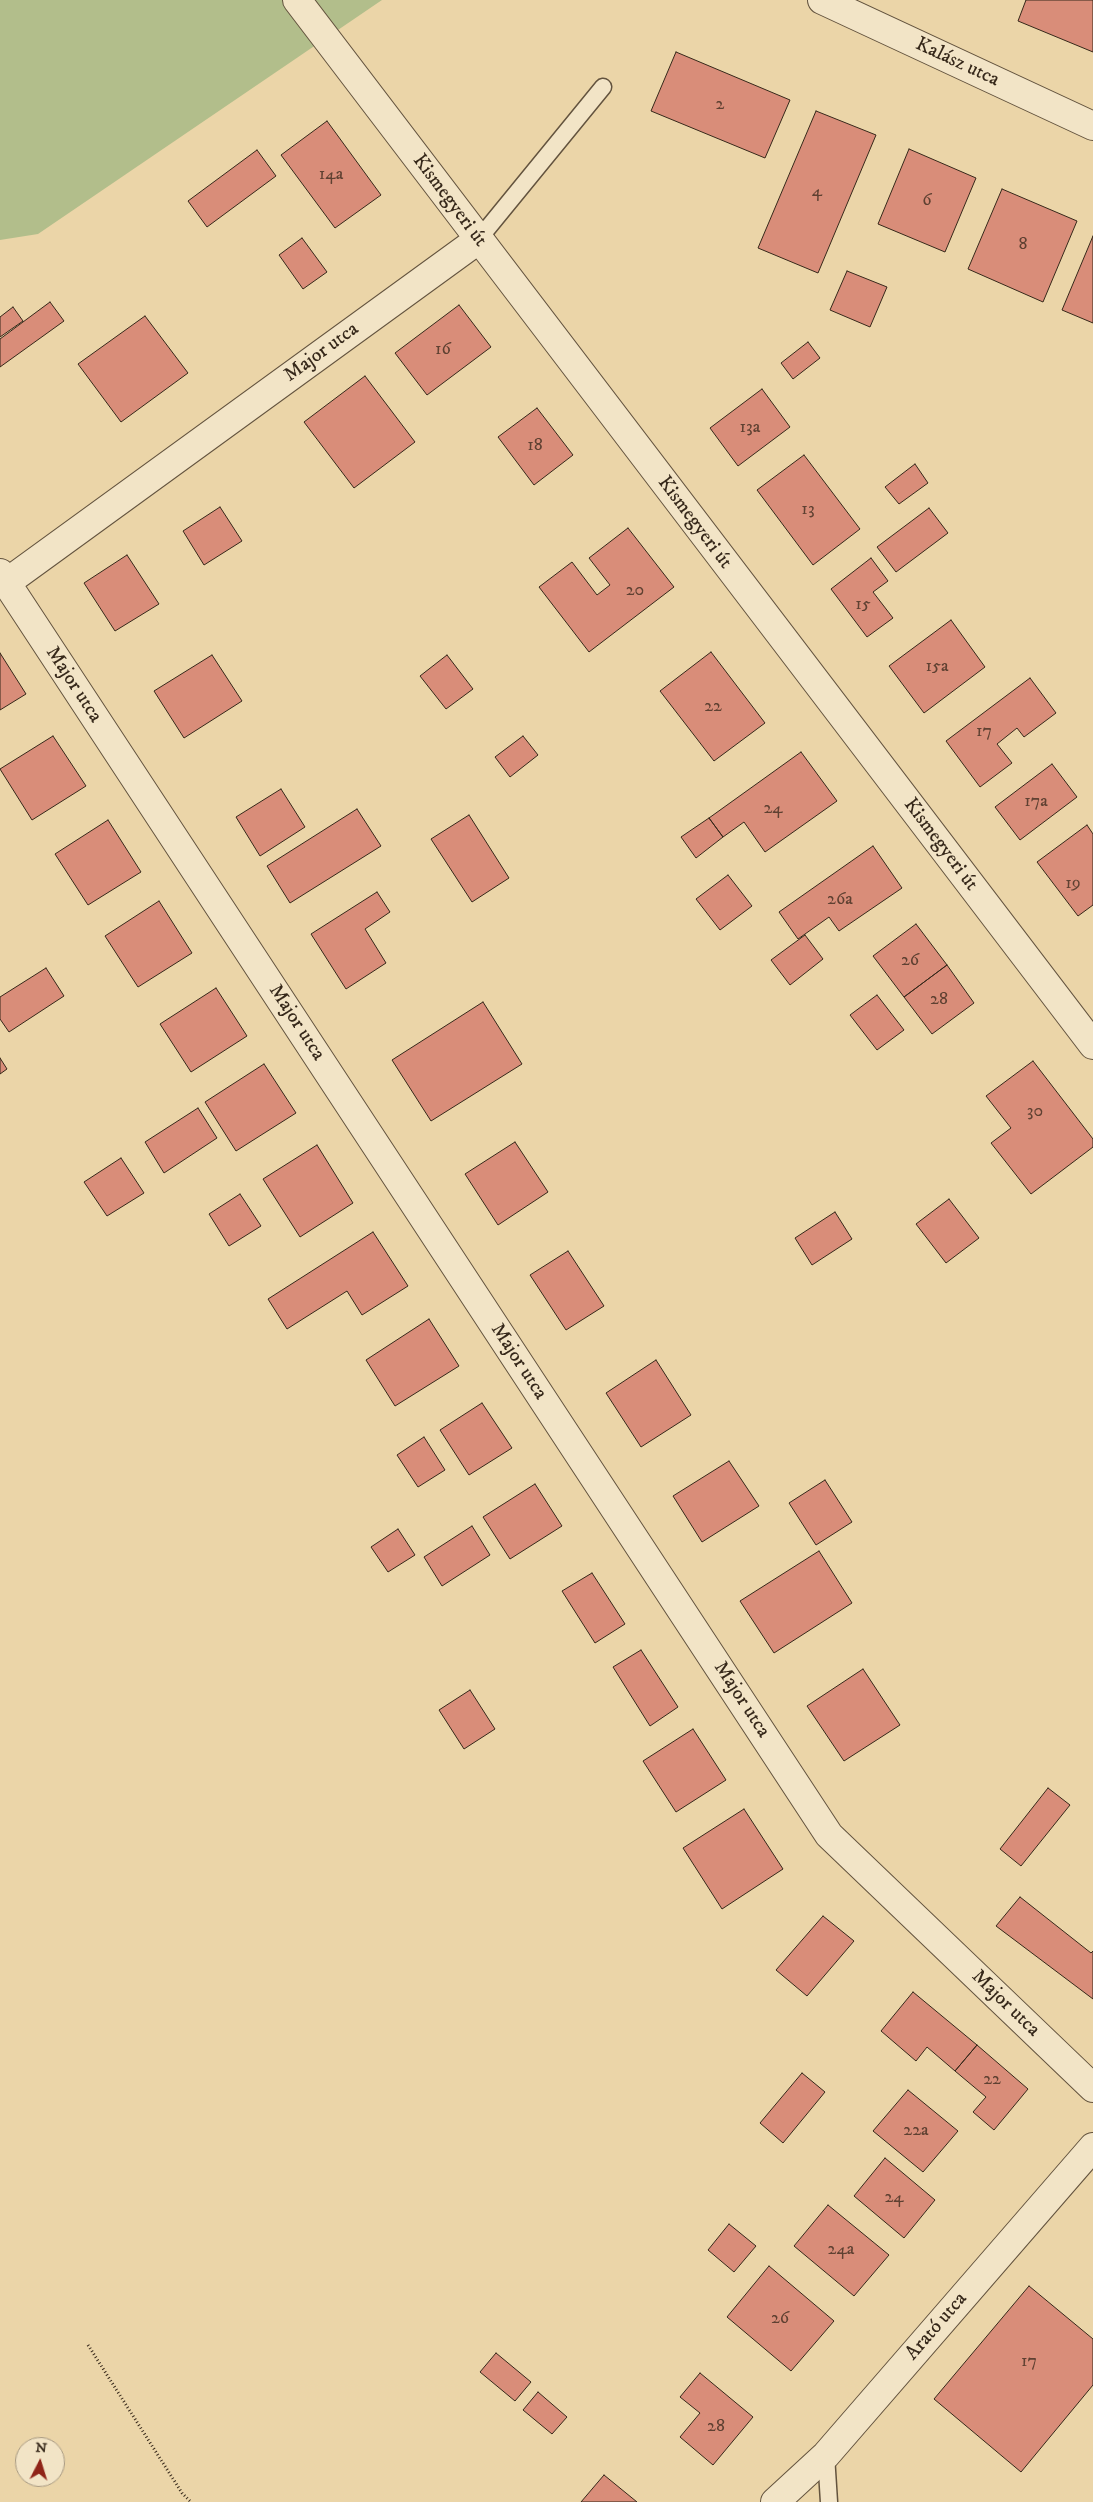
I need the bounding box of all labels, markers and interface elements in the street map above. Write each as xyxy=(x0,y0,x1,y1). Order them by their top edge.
street label: Kalász utca xyxy=(911,33,1003,93)
house number: 2 xyxy=(716,94,724,116)
street label: Kismegyeri út xyxy=(406,150,492,252)
house number: 14a xyxy=(319,164,343,186)
house number: 4 xyxy=(812,181,822,203)
house number: 6 xyxy=(922,190,932,212)
house number: 8 xyxy=(1018,234,1028,256)
street label: Major utca xyxy=(280,318,364,388)
house number: 16 xyxy=(435,339,451,361)
house number: 13a xyxy=(740,417,760,439)
house number: 18 xyxy=(527,435,543,457)
street label: Kismegyeri út xyxy=(651,472,737,574)
house number: 13 xyxy=(801,499,815,521)
house number: 20 xyxy=(626,580,644,602)
house number: 15 xyxy=(855,594,871,616)
street label: Major utca xyxy=(39,642,107,728)
house number: 15a xyxy=(925,656,949,678)
house number: 22 xyxy=(704,696,722,718)
house number: 17 xyxy=(976,721,992,743)
house number: 17a xyxy=(1024,791,1048,813)
street label: Kismegyeri út xyxy=(897,794,983,896)
house number: 24 xyxy=(763,798,783,820)
house number: 19 xyxy=(1065,873,1081,895)
house number: 26a xyxy=(827,889,853,911)
house number: 26 xyxy=(901,950,919,972)
street label: Major utca xyxy=(262,980,330,1066)
house number: 28 xyxy=(930,989,948,1011)
house number: 30 xyxy=(1027,1101,1043,1123)
street label: Major utca xyxy=(484,1319,552,1405)
street label: Major utca xyxy=(707,1657,775,1743)
street label: Major utca xyxy=(966,1965,1044,2043)
house number: 22 xyxy=(983,2069,1001,2091)
house number: 22a xyxy=(903,2120,929,2142)
house number: 24 xyxy=(884,2187,904,2209)
house number: 24a xyxy=(828,2239,854,2261)
street label: Arató utca xyxy=(901,2288,973,2366)
house number: 26 xyxy=(771,2308,789,2330)
house number: 17 xyxy=(1021,2351,1037,2373)
house number: 28 xyxy=(707,2416,725,2438)
north arrow xyxy=(15,2437,65,2487)
text: N xyxy=(35,2439,48,2458)

